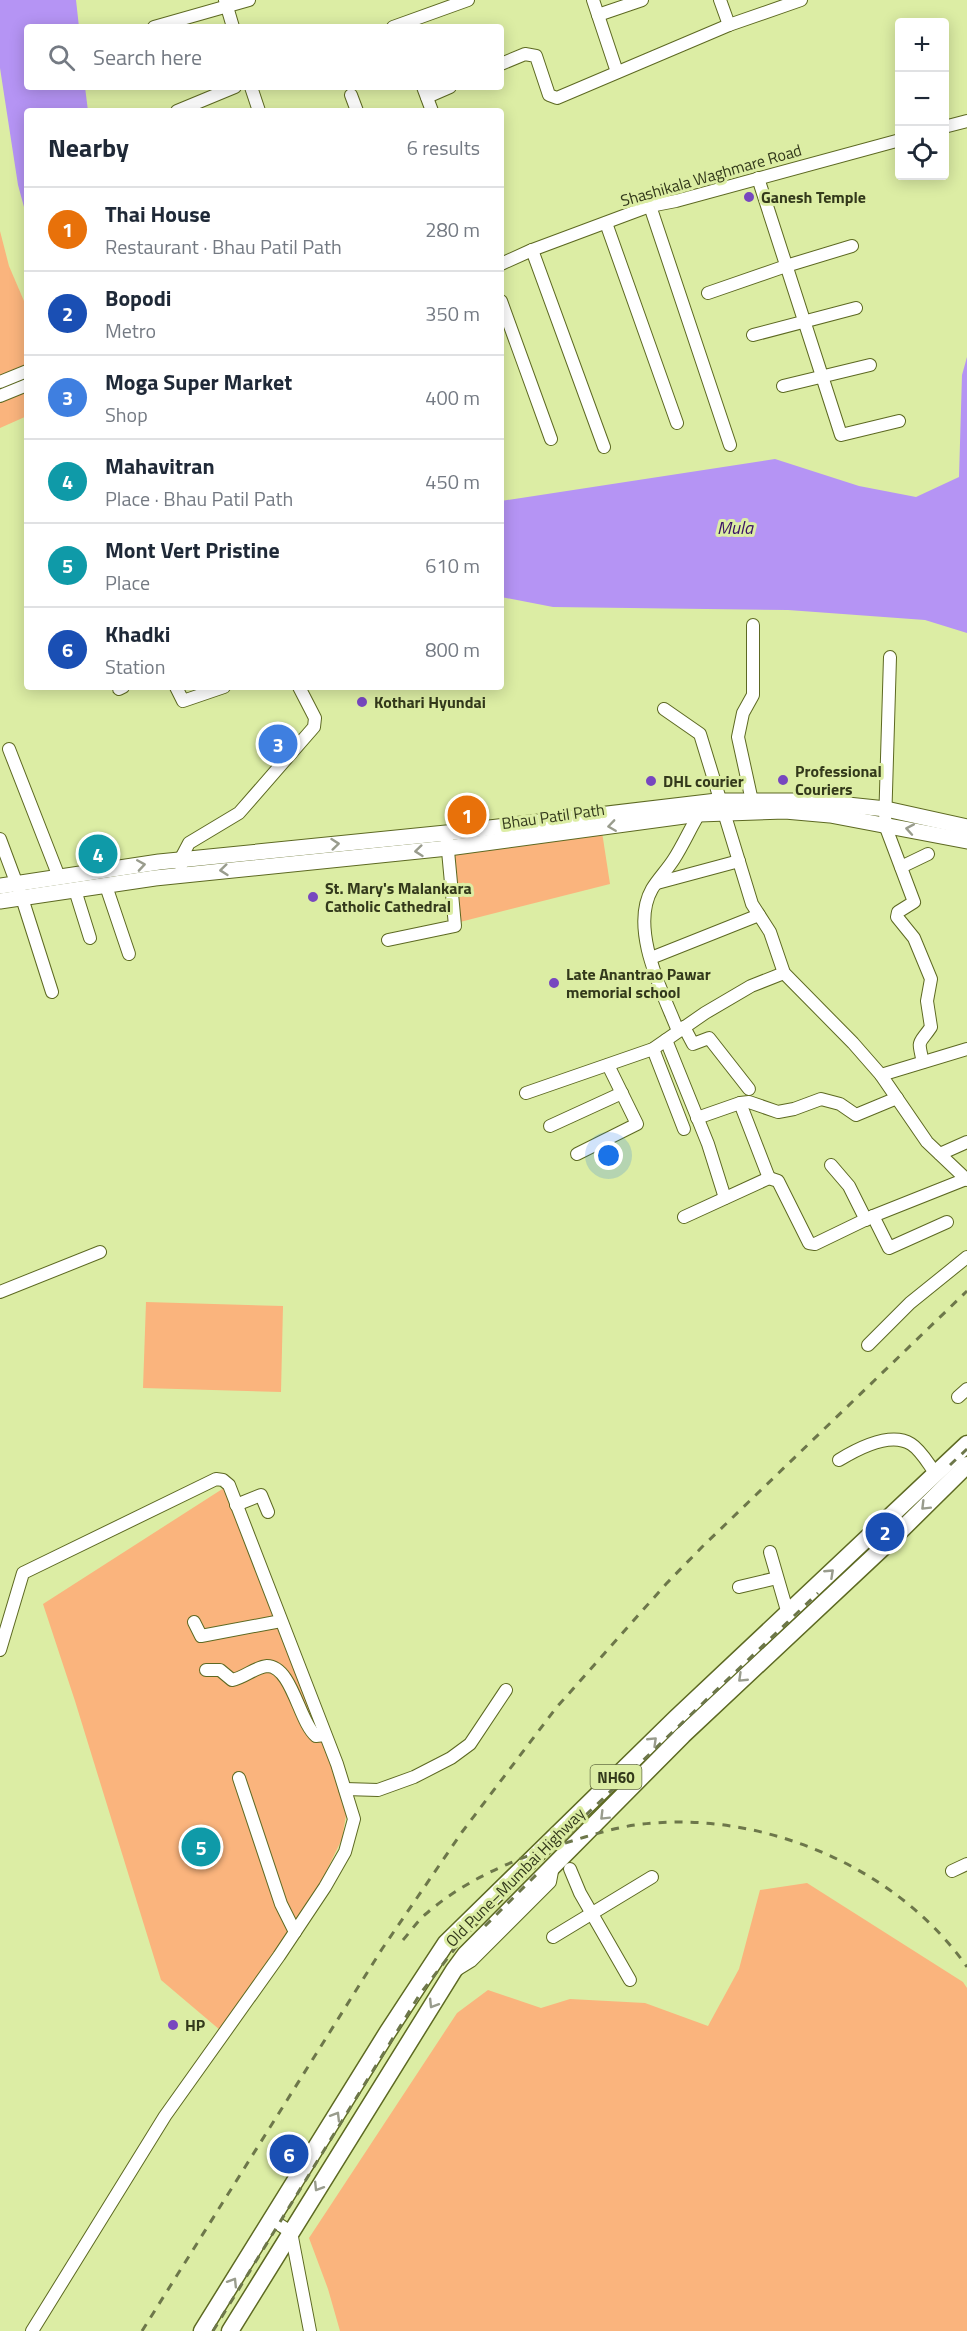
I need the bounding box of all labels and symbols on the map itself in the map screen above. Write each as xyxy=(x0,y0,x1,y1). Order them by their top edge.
street label: Shashikala Waghmare Road xyxy=(618,138,804,212)
place label: Ganesh Temple xyxy=(761,185,866,209)
marker: Ganesh Temple xyxy=(742,190,756,204)
water label: Mula xyxy=(717,514,754,541)
place label: Kothari Hyundai xyxy=(374,690,486,714)
marker: Kothari Hyundai xyxy=(355,695,369,709)
pin: 3 xyxy=(258,722,298,766)
place label: Professional Couriers xyxy=(795,759,882,801)
place label: DHL courier xyxy=(663,769,744,793)
marker: Professional Couriers xyxy=(776,773,790,787)
marker: DHL courier xyxy=(644,774,658,788)
pin: 1 xyxy=(448,792,486,838)
street label: Bhau Patil Path xyxy=(500,797,606,835)
one-way arrow xyxy=(607,819,616,832)
one-way arrow xyxy=(905,823,915,836)
pin: 4 xyxy=(78,832,118,876)
one-way arrow xyxy=(330,838,339,851)
one-way arrow xyxy=(414,844,423,857)
one-way arrow xyxy=(136,859,146,871)
one-way arrow xyxy=(220,864,229,876)
place label: St. Mary's Malankara Catholic Cathedral xyxy=(325,876,472,918)
marker: St. Mary's Malankara Catholic Cathedral xyxy=(306,890,320,904)
place label: Late Anantrao Pawar memorial school xyxy=(566,962,711,1004)
marker: Late Anantrao Pawar memorial school xyxy=(547,976,561,990)
your location xyxy=(594,1141,623,1170)
one-way arrow xyxy=(922,1499,933,1510)
pin: 2 xyxy=(866,1510,904,1555)
one-way arrow xyxy=(823,1570,834,1581)
one-way arrow xyxy=(739,1671,749,1682)
one-way arrow xyxy=(646,1737,657,1748)
road number: NH60 xyxy=(590,1765,642,1789)
street label: Old Pune–Mumbai Highway xyxy=(440,1802,590,1952)
one-way arrow xyxy=(600,1809,611,1819)
pin: 5 xyxy=(182,1824,220,1870)
one-way arrow xyxy=(428,1998,440,2008)
place label: HP xyxy=(185,2013,206,2037)
marker: HP xyxy=(166,2018,180,2032)
one-way arrow xyxy=(328,2112,340,2122)
pin: 6 xyxy=(270,2132,308,2176)
one-way arrow xyxy=(314,2181,326,2191)
one-way arrow xyxy=(226,2277,237,2288)

